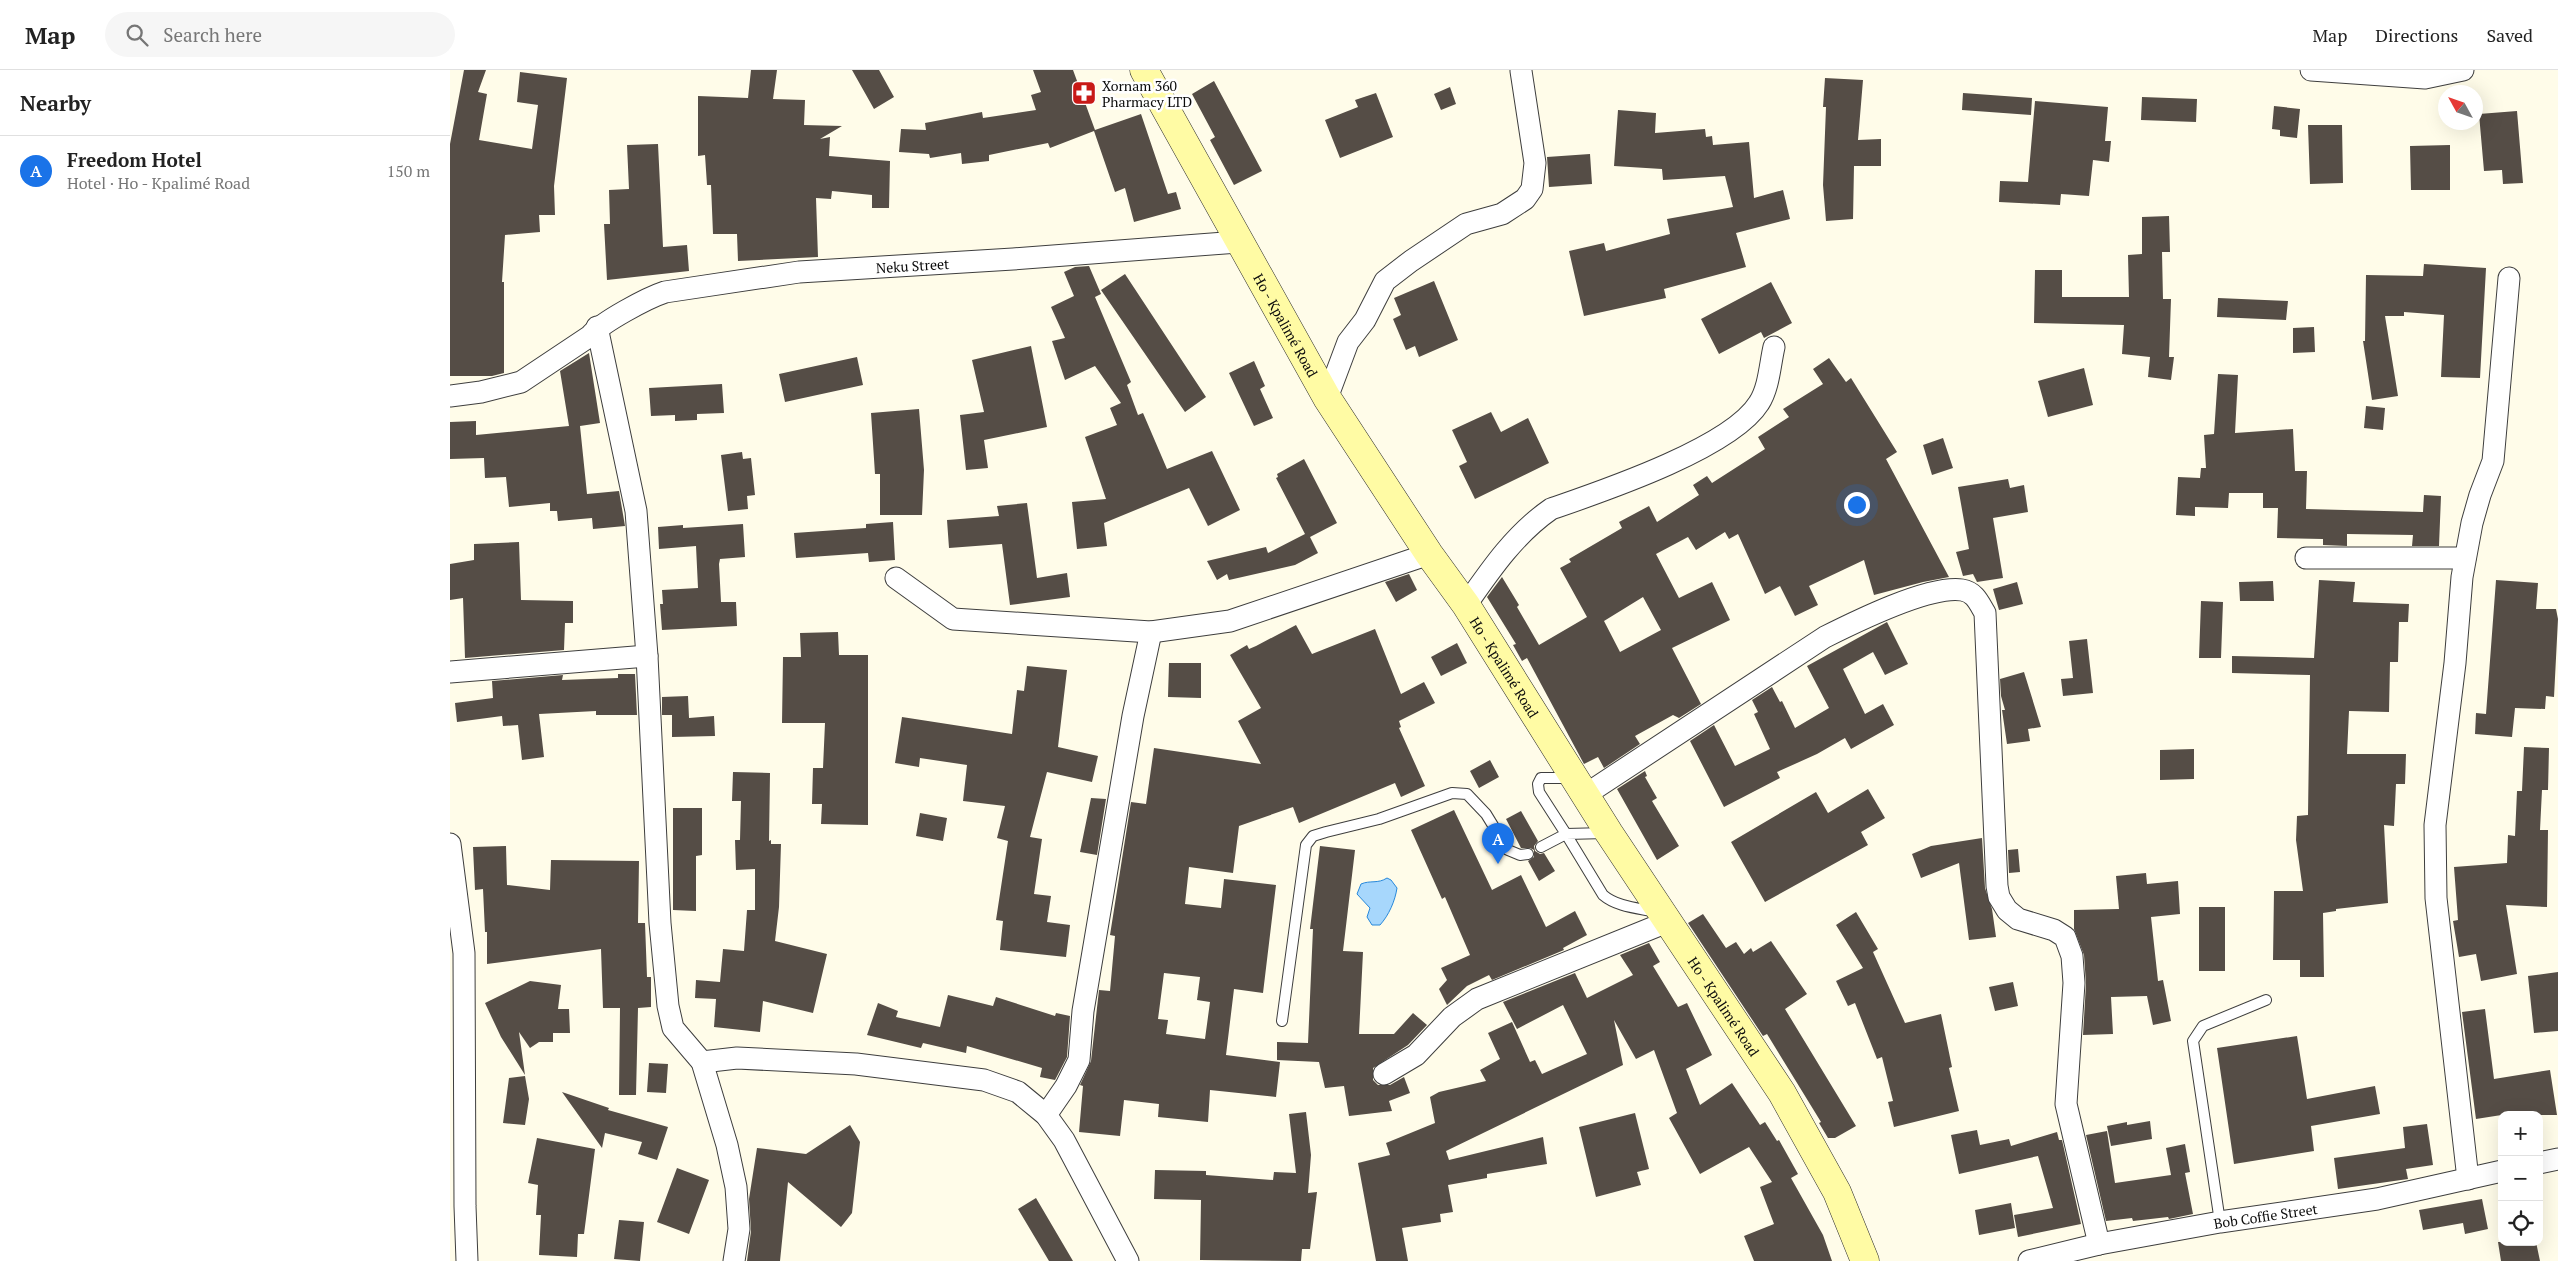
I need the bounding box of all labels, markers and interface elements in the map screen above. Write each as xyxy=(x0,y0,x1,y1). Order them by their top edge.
search box xyxy=(105,12,455,57)
text: Map xyxy=(25,19,75,51)
icon: search xyxy=(123,21,151,49)
text: Search here xyxy=(163,22,262,47)
text: Map xyxy=(2312,23,2347,47)
text: Directions xyxy=(2375,23,2458,47)
text: Saved xyxy=(2486,23,2533,47)
place label: Xornam 360 Pharmacy LTD xyxy=(1102,76,1192,111)
pharmacy icon: Xornam 360 Pharmacy LTD xyxy=(1071,80,1097,106)
north arrow xyxy=(2438,85,2483,130)
text: Nearby xyxy=(20,89,91,117)
text: Freedom Hotel xyxy=(67,147,202,172)
text: A xyxy=(30,160,42,182)
text: 150 m xyxy=(387,160,430,182)
text: Hotel · Ho - Kpalimé Road xyxy=(67,172,250,194)
street label: Neku Street xyxy=(875,253,950,277)
street label: Ho - Kpalimé Road xyxy=(1250,270,1323,380)
your location xyxy=(1844,492,1870,518)
street label: Ho - Kpalimé Road xyxy=(1466,613,1544,721)
pin: A xyxy=(1482,823,1514,864)
street label: Ho - Kpalimé Road xyxy=(1684,953,1764,1060)
map controls xyxy=(2498,1111,2543,1246)
button: + xyxy=(2498,1111,2543,1156)
button: − xyxy=(2498,1156,2543,1201)
street label: Bob Coffie Street xyxy=(2212,1198,2320,1233)
button: locate xyxy=(2498,1201,2543,1246)

